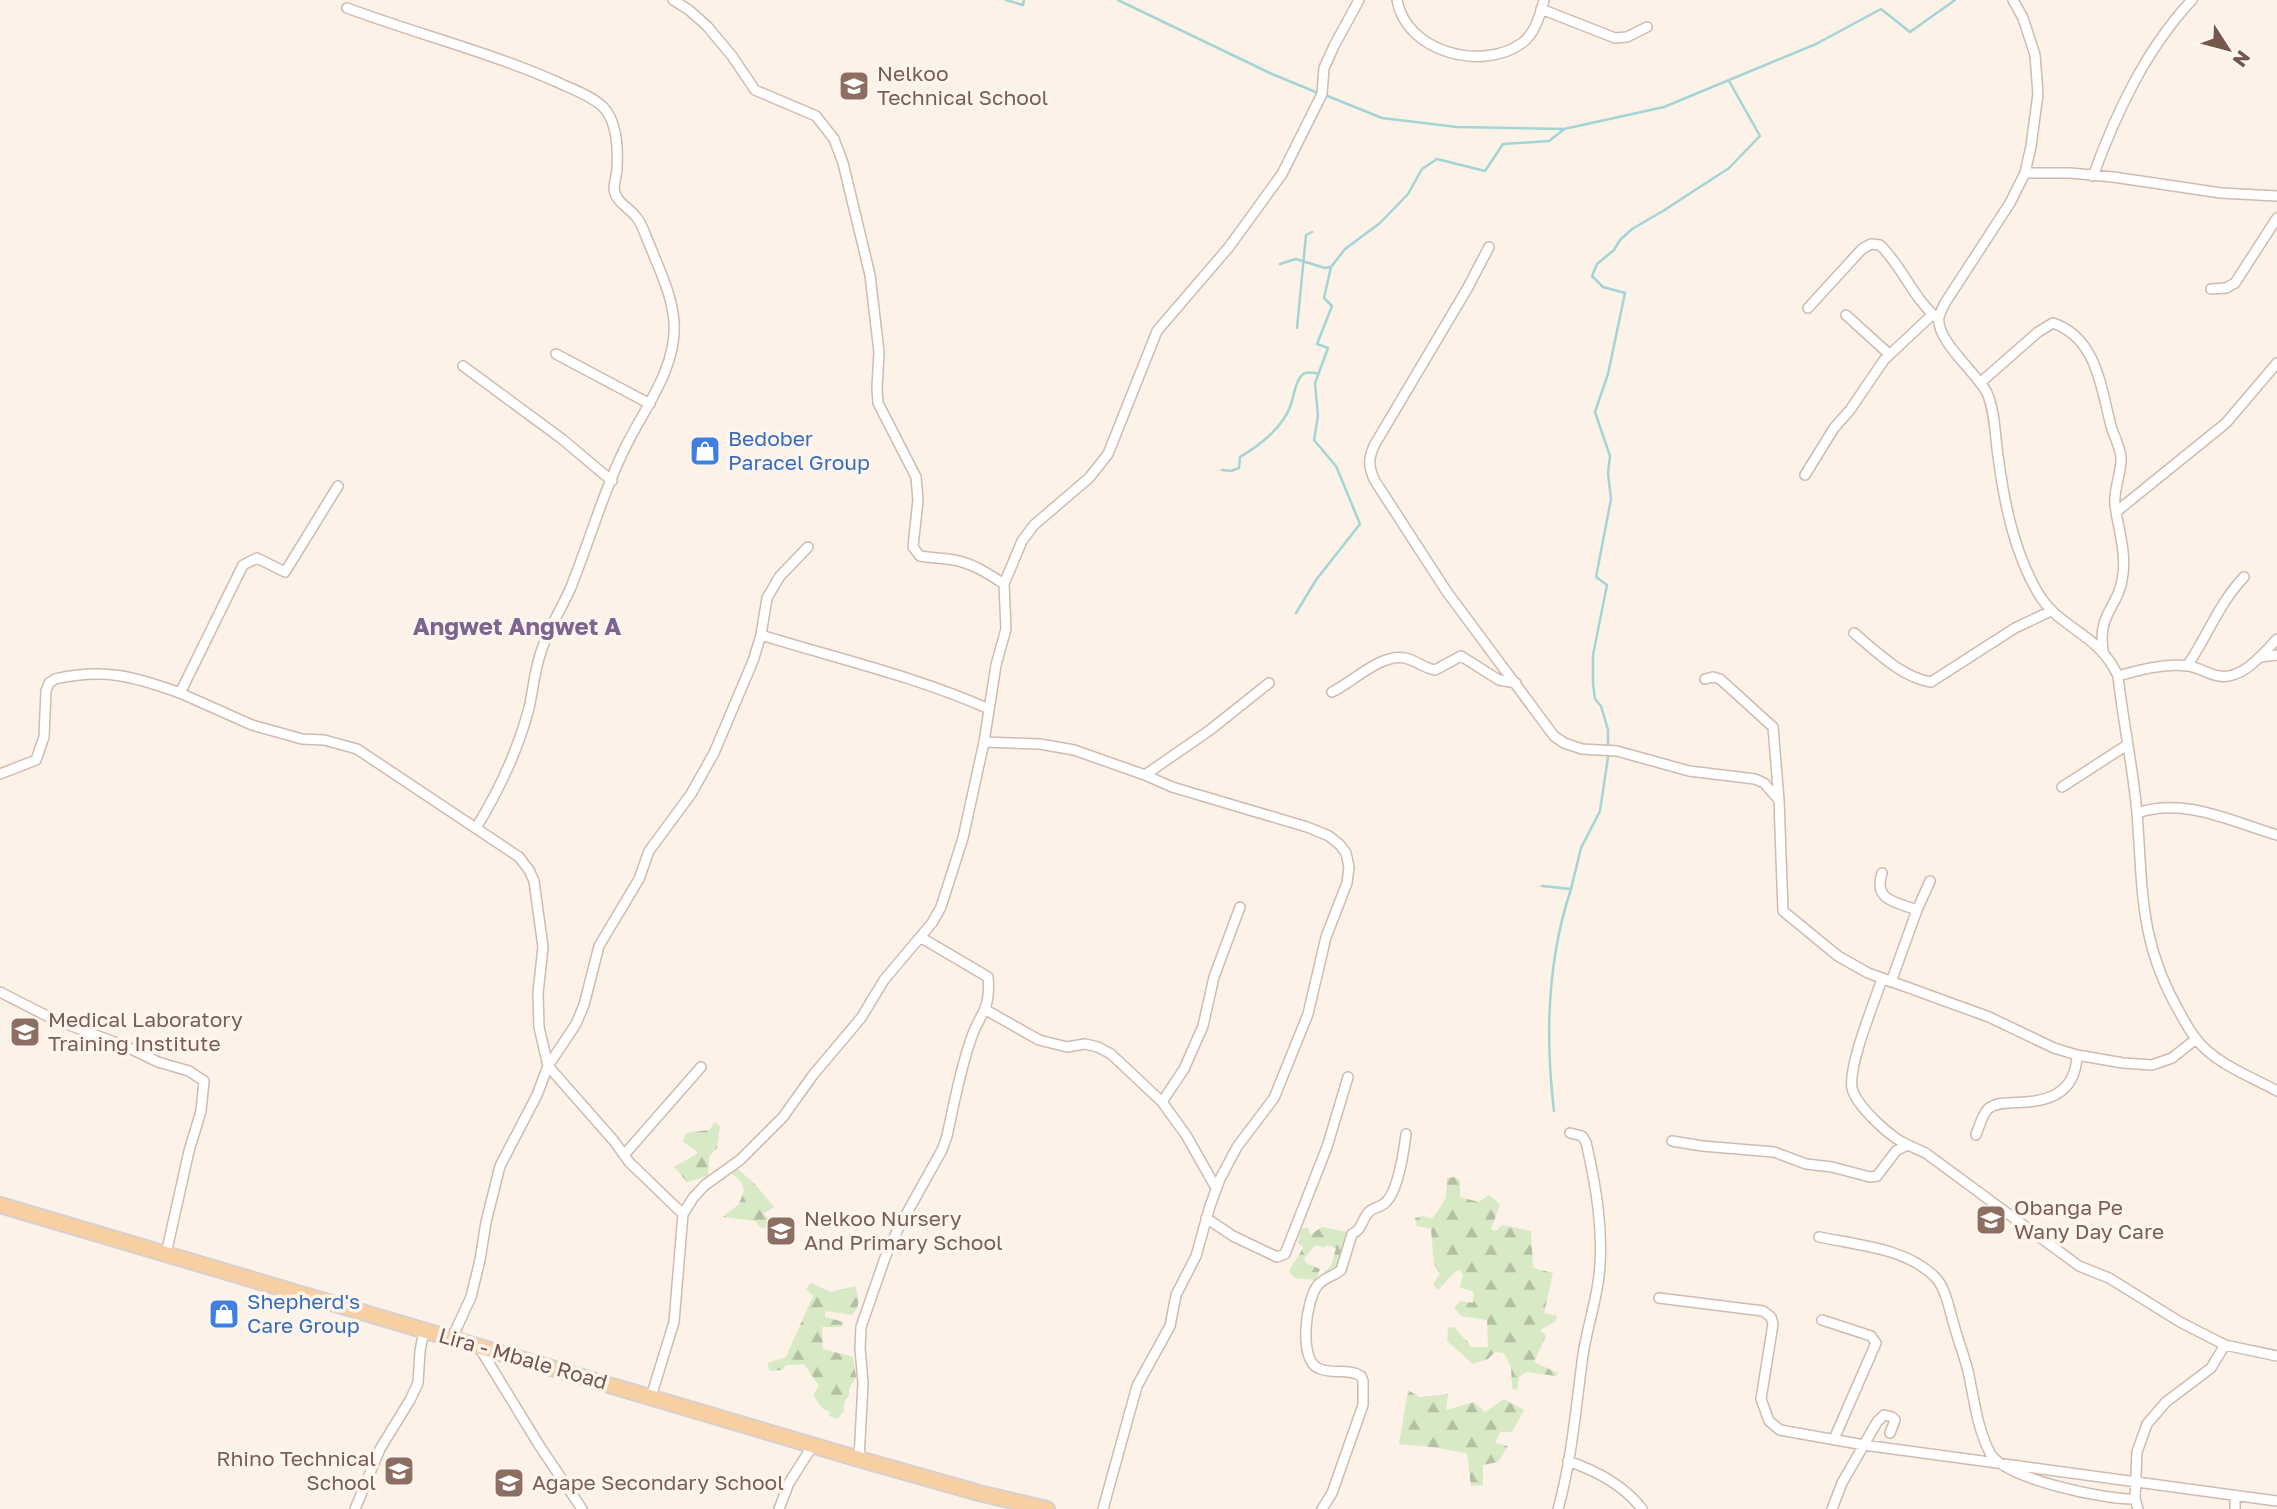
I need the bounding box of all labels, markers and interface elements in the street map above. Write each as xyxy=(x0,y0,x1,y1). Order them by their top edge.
north arrow xyxy=(2193,14,2263,84)
text: N xyxy=(2229,47,2256,72)
place label: Nelkoo Technical School xyxy=(877,60,1048,110)
school or university icon: Nelkoo Technical School xyxy=(837,69,871,103)
place label: Bedober Paracel Group xyxy=(728,425,870,475)
shop icon: Bedober Paracel Group xyxy=(688,434,722,468)
district label: Angwet Angwet A xyxy=(413,611,621,640)
place label: Medical Laboratory Training Institute xyxy=(48,1006,243,1056)
school or university icon: Medical Laboratory Training Institute xyxy=(8,1015,42,1049)
place label: Obanga Pe Wany Day Care xyxy=(2014,1194,2164,1244)
school or university icon: Obanga Pe Wany Day Care xyxy=(1974,1203,2008,1237)
place label: Nelkoo Nursery And Primary School xyxy=(804,1205,1003,1255)
school or university icon: Nelkoo Nursery And Primary School xyxy=(764,1214,798,1248)
place label: Shepherd's Care Group xyxy=(247,1288,360,1338)
shop icon: Shepherd's Care Group xyxy=(207,1297,241,1331)
street label: Lira - Mbale Road xyxy=(436,1322,611,1395)
place label: Rhino Technical School xyxy=(216,1445,376,1495)
school or university icon: Rhino Technical School xyxy=(382,1454,416,1488)
school or university icon: Agape Secondary School xyxy=(492,1466,526,1500)
place label: Agape Secondary School xyxy=(532,1469,784,1495)

